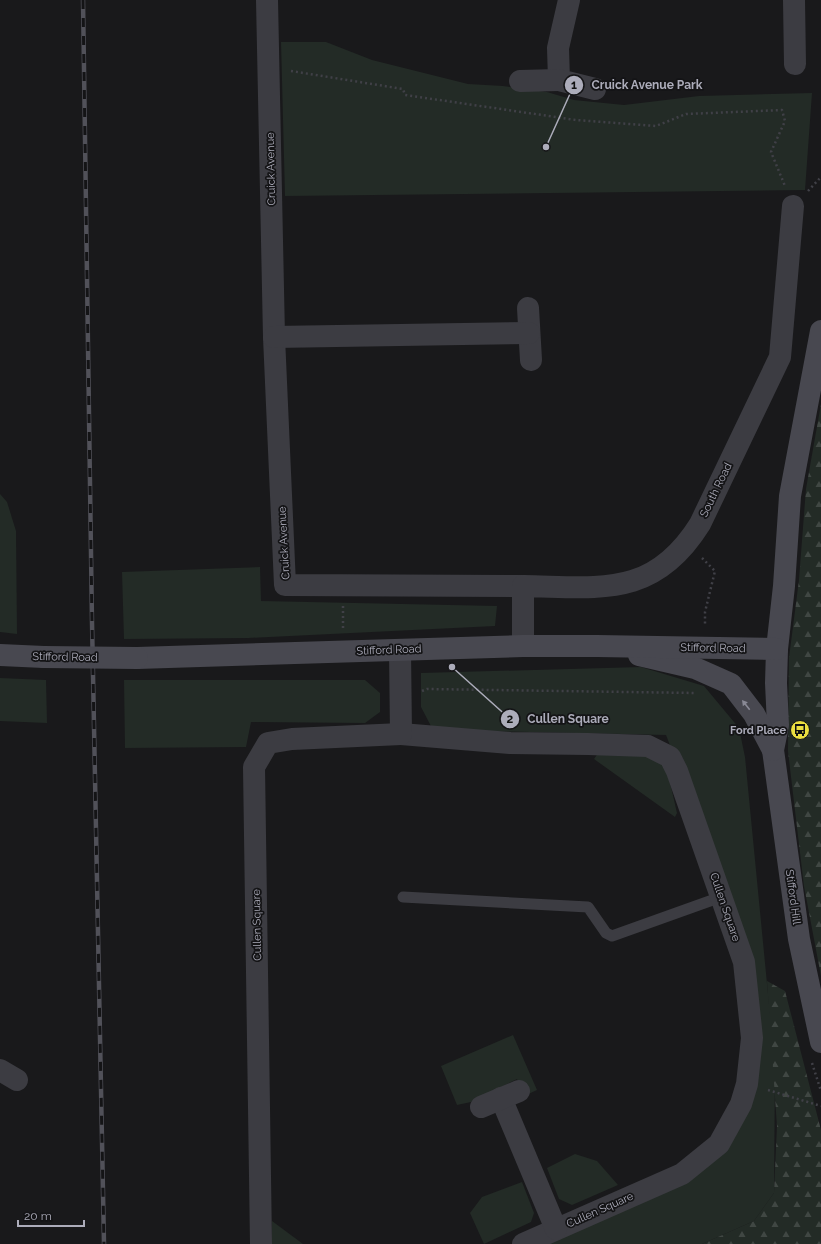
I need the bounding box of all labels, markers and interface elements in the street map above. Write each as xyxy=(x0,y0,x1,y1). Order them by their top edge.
callout: Cruick Avenue Park xyxy=(564,73,711,97)
text: 1 xyxy=(571,78,577,92)
text: Cruick Avenue Park xyxy=(592,78,703,92)
street label: Cruick Avenue xyxy=(264,132,278,206)
street label: South Road xyxy=(697,460,735,519)
street label: Cruick Avenue xyxy=(276,506,292,580)
street label: Stifford Road xyxy=(680,641,746,655)
street label: Stifford Road xyxy=(356,642,422,658)
street label: Stifford Road xyxy=(32,650,98,664)
one-way arrow xyxy=(742,699,751,710)
callout: Cullen Square xyxy=(500,707,617,731)
text: 2 xyxy=(507,712,514,726)
text: Cullen Square xyxy=(527,712,609,726)
bus stop icon: Ford Place xyxy=(789,719,811,741)
place label: Ford Place xyxy=(730,724,786,737)
street label: Stifford Hill xyxy=(783,869,803,925)
street label: Cullen Square xyxy=(707,871,743,944)
street label: Cullen Square xyxy=(250,888,264,961)
street label: Cullen Square xyxy=(565,1189,636,1231)
scale bar xyxy=(18,1202,84,1228)
text: 20 m xyxy=(24,1209,52,1223)

